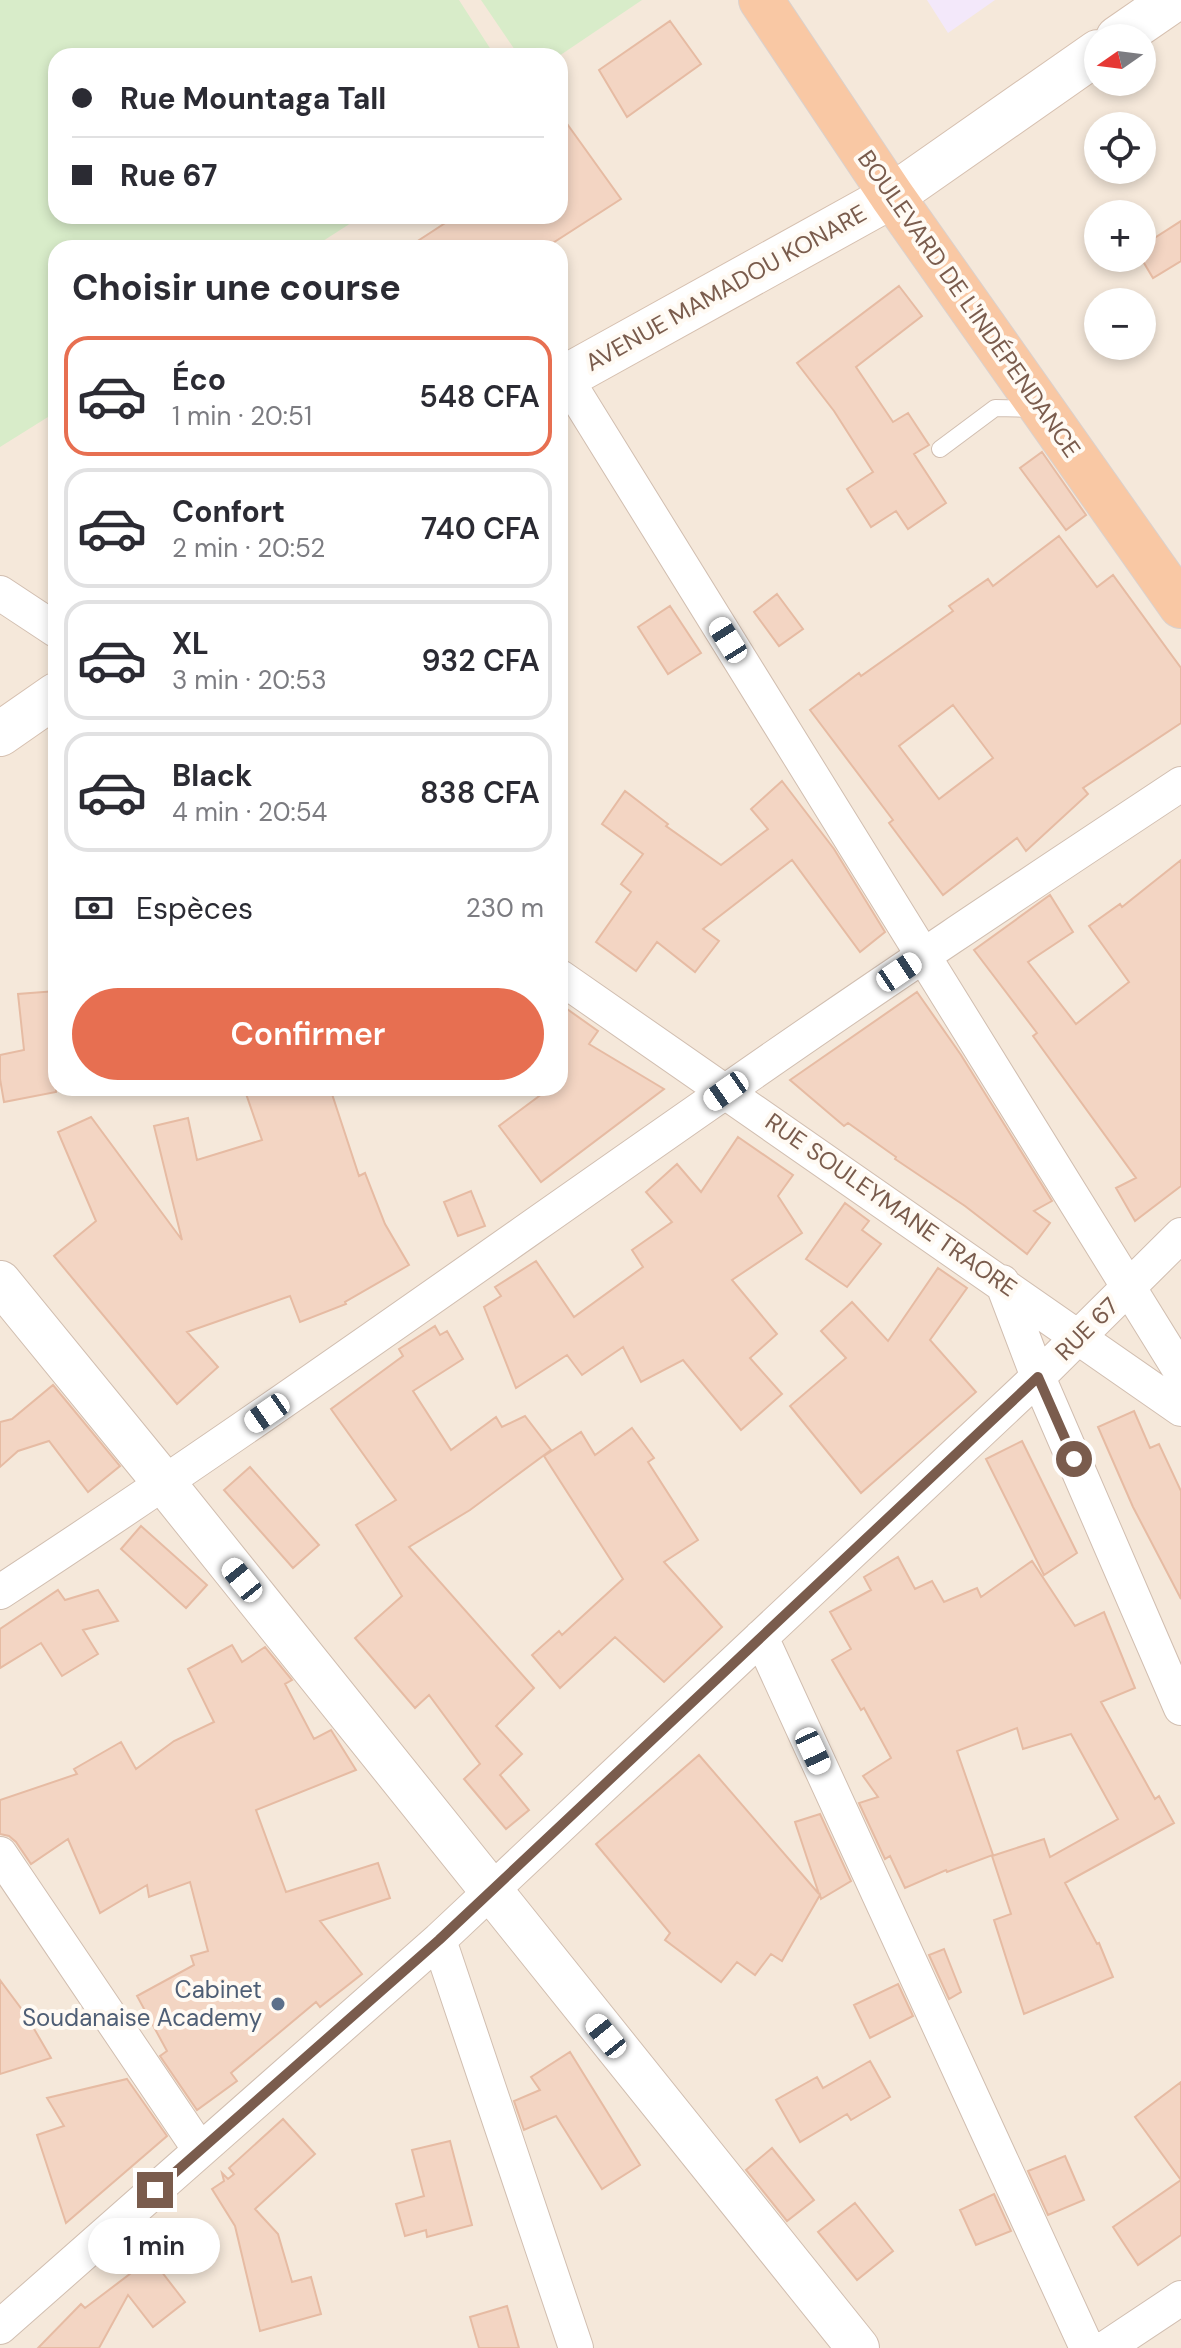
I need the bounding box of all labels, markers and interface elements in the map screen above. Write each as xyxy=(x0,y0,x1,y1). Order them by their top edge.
north arrow xyxy=(1084,24,1156,96)
map controls xyxy=(1084,24,1156,360)
text: Rue Mountaga Tall xyxy=(120,79,386,118)
button: locate xyxy=(1084,112,1156,184)
street label: BOULEVARD DE L'INDÉPENDANCE xyxy=(851,144,1088,463)
text: Rue 67 xyxy=(120,156,217,195)
street label: AVENUE MAMADOU KONARE xyxy=(580,197,872,378)
button: + xyxy=(1084,200,1156,272)
text: Choisir une course xyxy=(72,264,401,311)
button: − xyxy=(1084,288,1156,360)
icon: car xyxy=(76,360,148,432)
text: Éco xyxy=(172,360,226,399)
text: 548 CFA xyxy=(419,377,540,416)
text: 1 min · 20:51 xyxy=(172,399,312,433)
icon: car xyxy=(76,492,148,564)
text: Confort xyxy=(172,492,285,531)
text: 740 CFA xyxy=(421,509,540,548)
text: 2 min · 20:52 xyxy=(172,531,325,565)
car xyxy=(705,613,751,667)
icon: car xyxy=(76,624,148,696)
text: XL xyxy=(172,624,209,663)
text: 932 CFA xyxy=(422,641,540,680)
text: 3 min · 20:53 xyxy=(172,663,327,697)
icon: car xyxy=(76,756,148,828)
text: Black xyxy=(172,756,252,795)
text: 838 CFA xyxy=(420,773,540,812)
text: 4 min · 20:54 xyxy=(172,795,327,829)
icon: cash xyxy=(72,886,116,930)
text: Espèces xyxy=(136,889,253,928)
text: 230 m xyxy=(466,891,544,925)
car xyxy=(872,949,926,995)
button: Confirmer xyxy=(72,988,544,1080)
car xyxy=(699,1067,753,1115)
street label: RUE SOULEYMANE TRAORE xyxy=(760,1106,1023,1303)
street label: RUE 67 xyxy=(1048,1290,1125,1367)
car xyxy=(240,1389,294,1437)
route start xyxy=(1056,1441,1092,1477)
car xyxy=(218,1554,266,1606)
car xyxy=(792,1724,834,1778)
place label: Cabinet Soudanaise Academy xyxy=(22,1974,262,2033)
marker: Cabinet Soudanaise Academy xyxy=(269,1995,287,2013)
car xyxy=(582,2010,630,2062)
route end xyxy=(137,2172,173,2208)
callout: 1 min xyxy=(89,2218,221,2274)
text: 1 min xyxy=(123,2229,185,2263)

